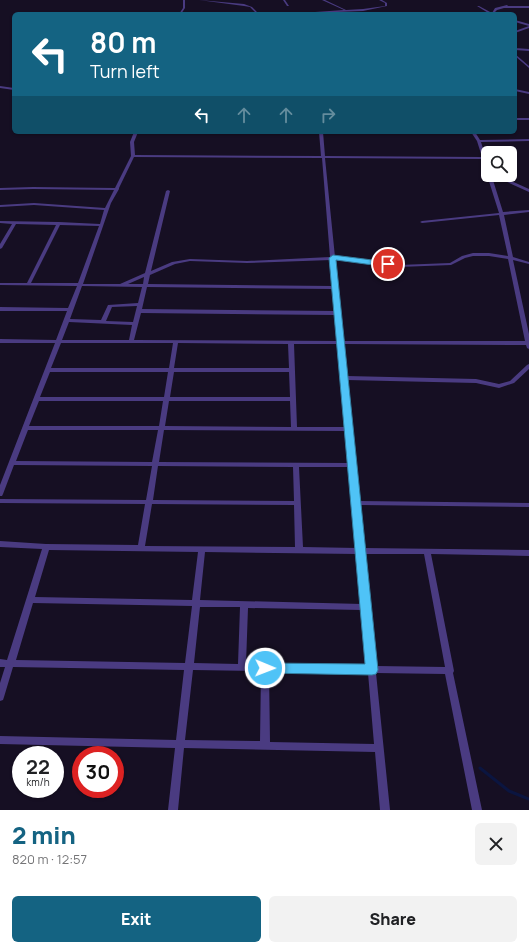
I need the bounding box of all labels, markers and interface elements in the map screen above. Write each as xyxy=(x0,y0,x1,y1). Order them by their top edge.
text: 80 m xyxy=(90,23,156,61)
icon: left xyxy=(24,28,76,80)
text: Turn left xyxy=(90,59,160,83)
icon: left xyxy=(191,104,213,126)
icon: ahead xyxy=(233,104,255,126)
icon: ahead xyxy=(275,104,297,126)
icon: right xyxy=(317,104,339,126)
map controls xyxy=(481,146,517,182)
button: search xyxy=(481,146,517,182)
pin xyxy=(371,247,405,281)
icon: arrive xyxy=(377,253,399,275)
position arrow xyxy=(244,647,286,689)
speed limit sign: 30 xyxy=(72,746,124,798)
text: 22 xyxy=(26,753,50,780)
text: km/h xyxy=(26,775,50,789)
text: 2 min xyxy=(12,818,76,851)
button: close xyxy=(475,823,517,865)
text: 820 m · 12:57 xyxy=(12,850,87,868)
button: Exit xyxy=(12,896,261,942)
button: Share xyxy=(269,896,517,942)

